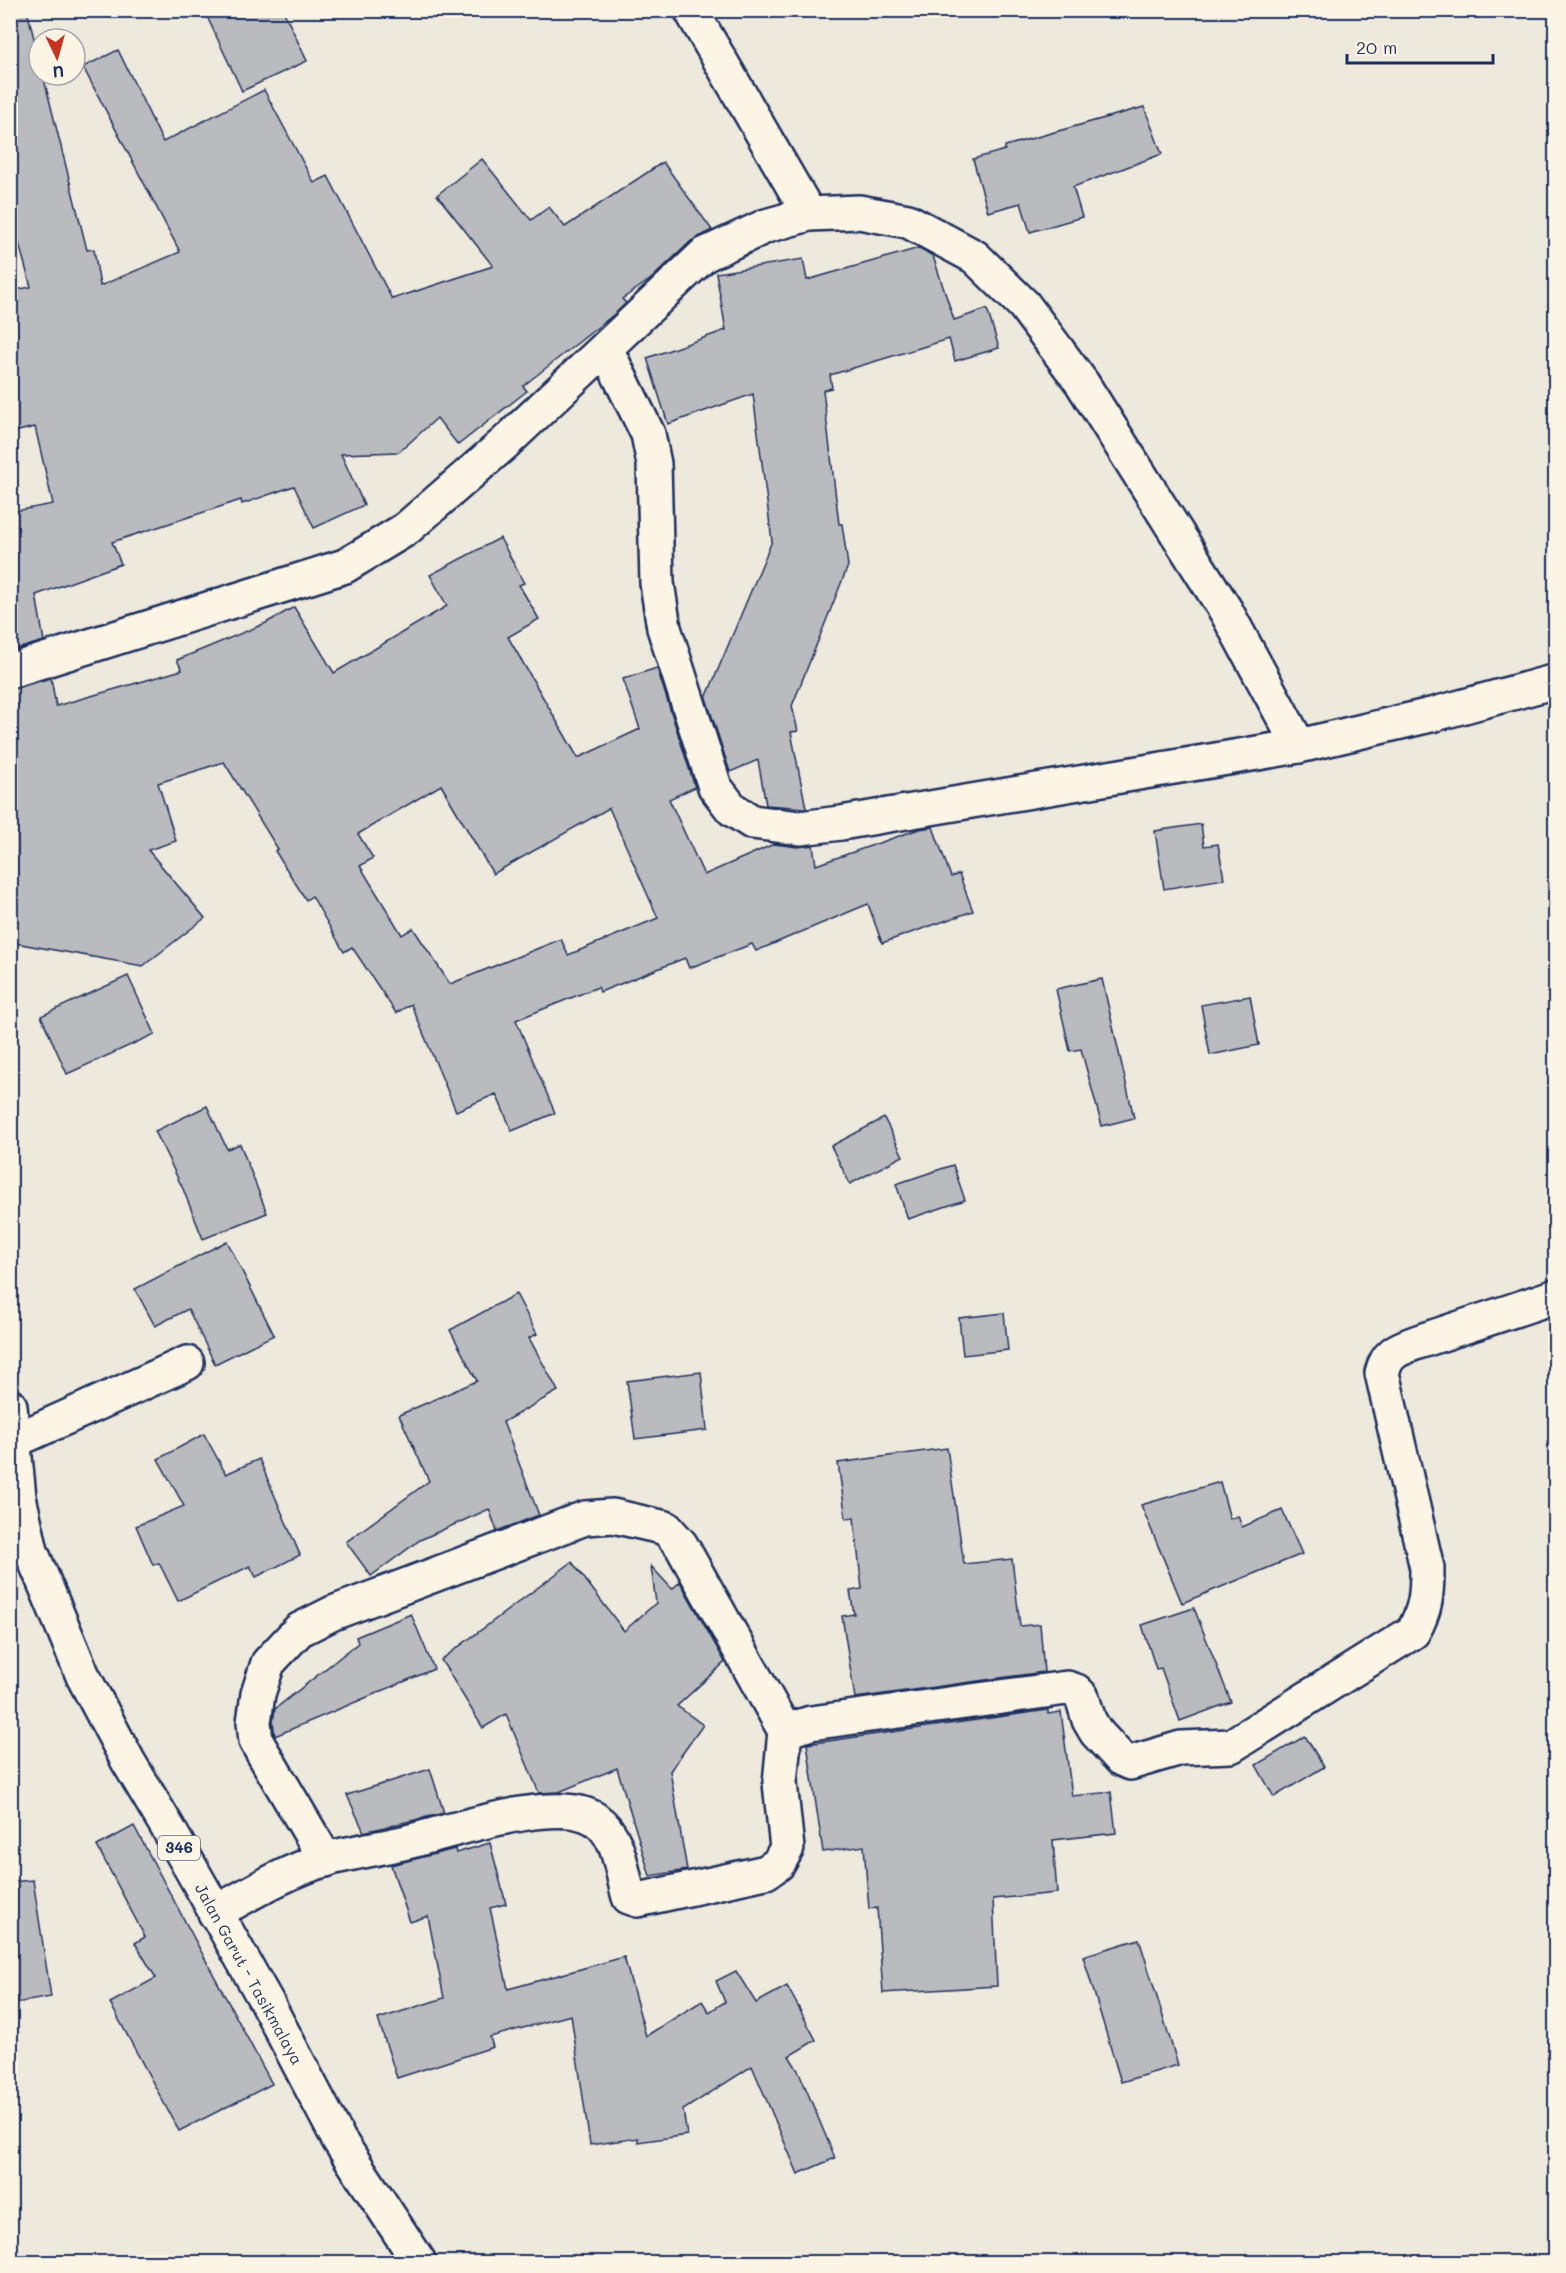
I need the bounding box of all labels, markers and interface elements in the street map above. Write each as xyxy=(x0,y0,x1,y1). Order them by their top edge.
north arrow xyxy=(27,27,87,87)
scale bar xyxy=(1347,27,1492,65)
text: 20 m xyxy=(1356,35,1397,59)
text: U xyxy=(52,61,65,83)
road number: 346 xyxy=(158,1836,200,1860)
street label: Jalan Garut - Tasikmalaya xyxy=(191,1879,308,2068)

